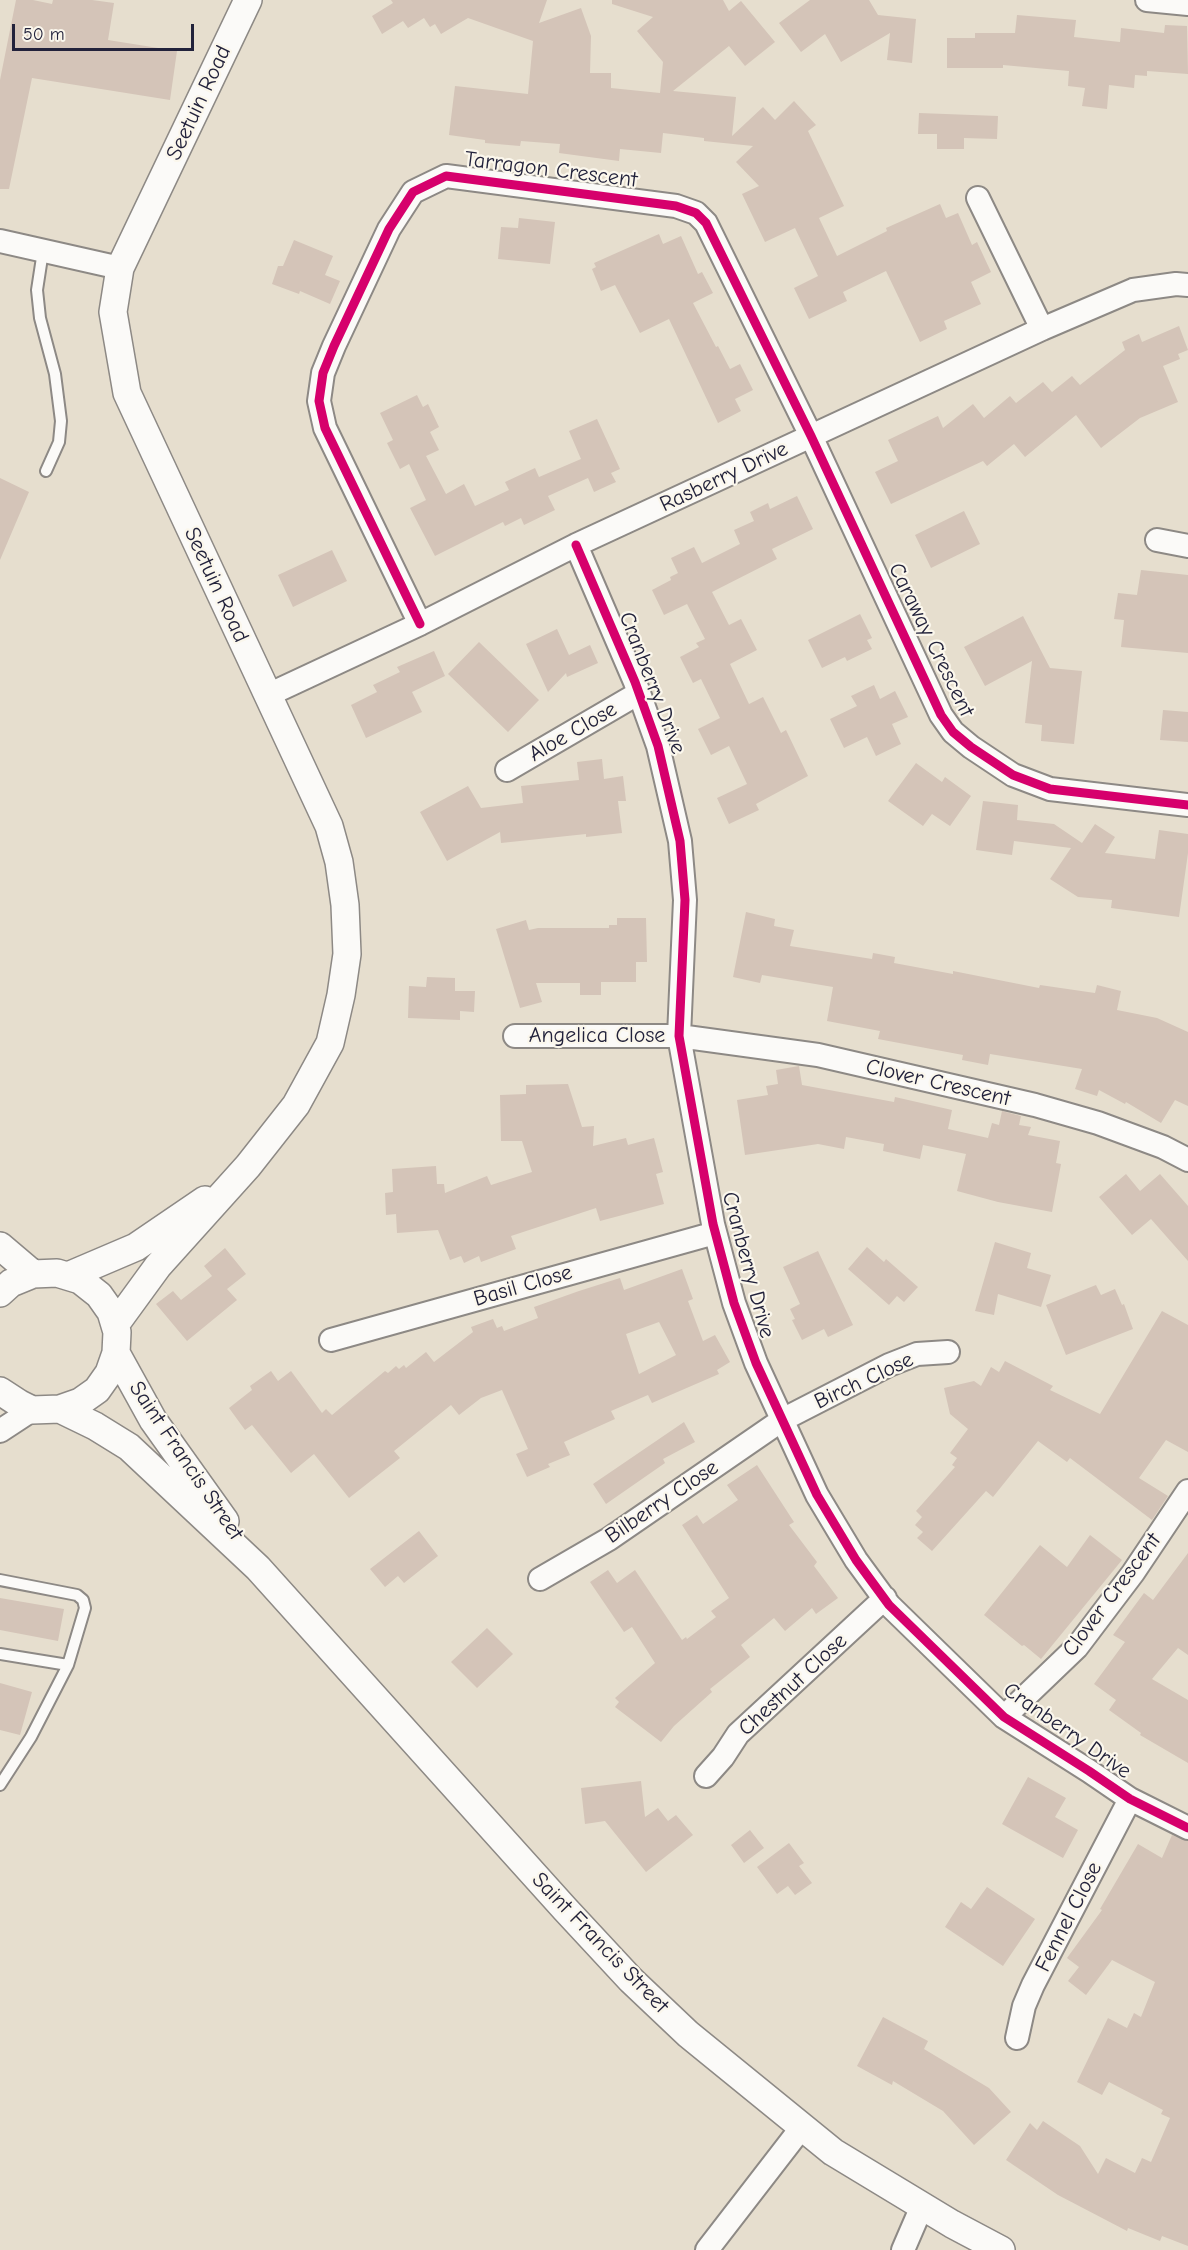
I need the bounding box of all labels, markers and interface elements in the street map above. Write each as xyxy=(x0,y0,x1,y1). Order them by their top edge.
scale bar xyxy=(15,12,196,50)
text: 50 m xyxy=(23,24,65,45)
street label: Seetuin Road xyxy=(161,41,237,165)
street label: Tarragon Crescent xyxy=(463,146,639,194)
street label: Rasberry Drive xyxy=(656,436,792,518)
street label: Seetuin Road xyxy=(178,523,254,647)
street label: Caraway Crescent xyxy=(882,559,980,721)
street label: Cranberry Drive xyxy=(613,608,691,758)
street label: Aloe Close xyxy=(524,696,622,768)
street label: Angelica Close xyxy=(529,1023,665,1049)
street label: Clover Crescent xyxy=(863,1054,1013,1112)
street label: Cranberry Drive xyxy=(716,1189,780,1341)
street label: Basil Close xyxy=(471,1259,575,1313)
street label: Birch Close xyxy=(810,1347,918,1415)
street label: Saint Francis Street xyxy=(123,1377,249,1545)
street label: Bilberry Close xyxy=(600,1454,724,1550)
street label: Clover Crescent xyxy=(1057,1528,1167,1662)
street label: Chestnut Close xyxy=(733,1628,853,1742)
street label: Cranberry Drive xyxy=(998,1677,1136,1785)
street label: Fennel Close xyxy=(1030,1858,1108,1976)
street label: Saint Francis Street xyxy=(526,1867,674,2019)

